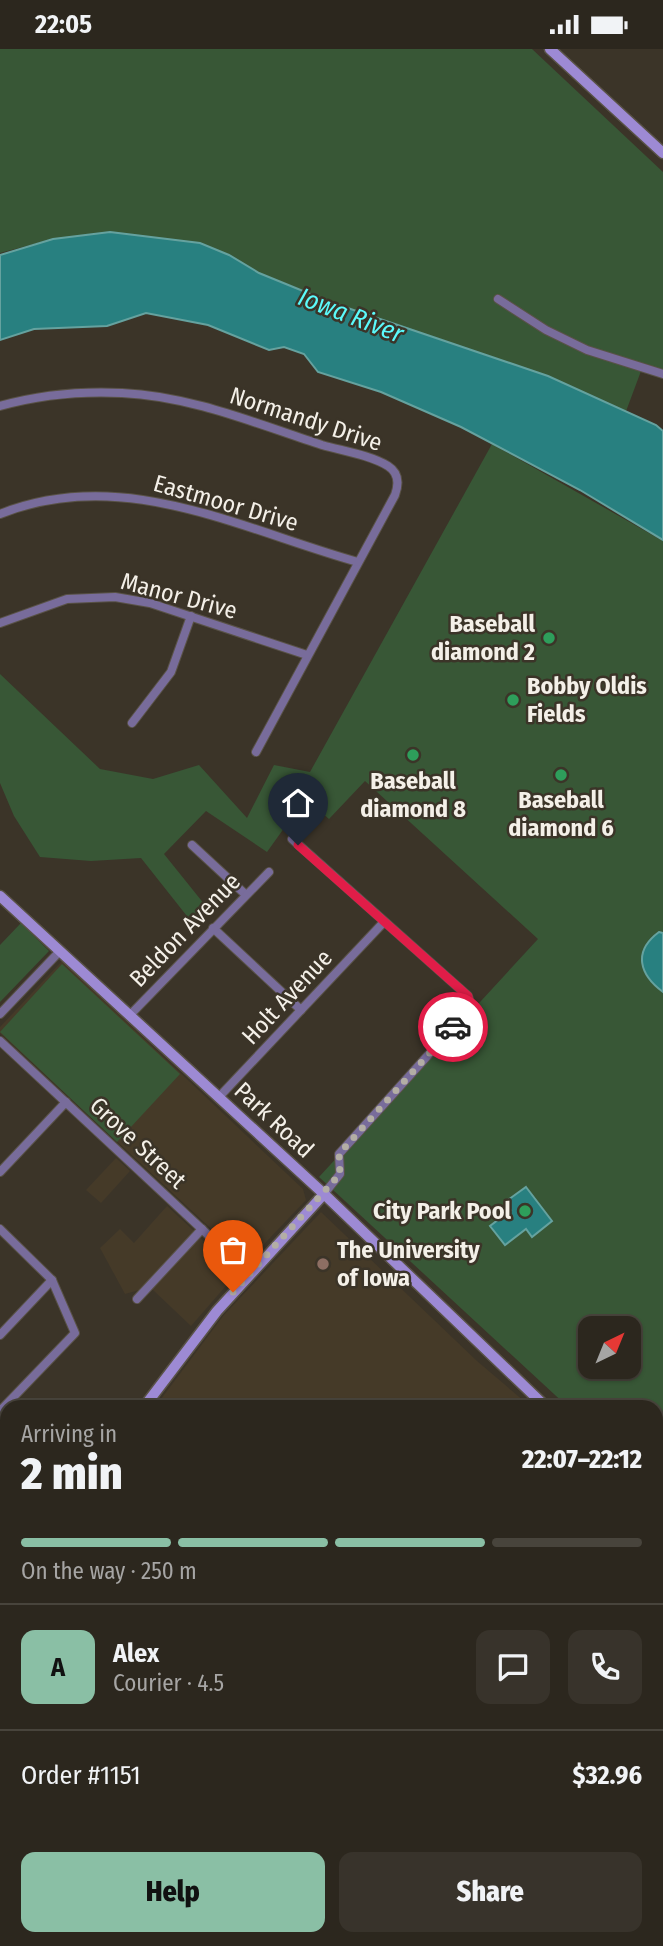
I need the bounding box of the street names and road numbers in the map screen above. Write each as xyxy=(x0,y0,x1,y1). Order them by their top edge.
street label: Normandy Drive xyxy=(226,381,386,457)
street label: Eastmoor Drive xyxy=(150,469,302,537)
street label: Manor Drive xyxy=(118,567,240,625)
street label: Beldon Avenue xyxy=(124,867,246,993)
street label: Holt Avenue xyxy=(236,944,338,1050)
street label: Park Road xyxy=(229,1076,319,1164)
street label: Grove Street xyxy=(84,1091,192,1195)

